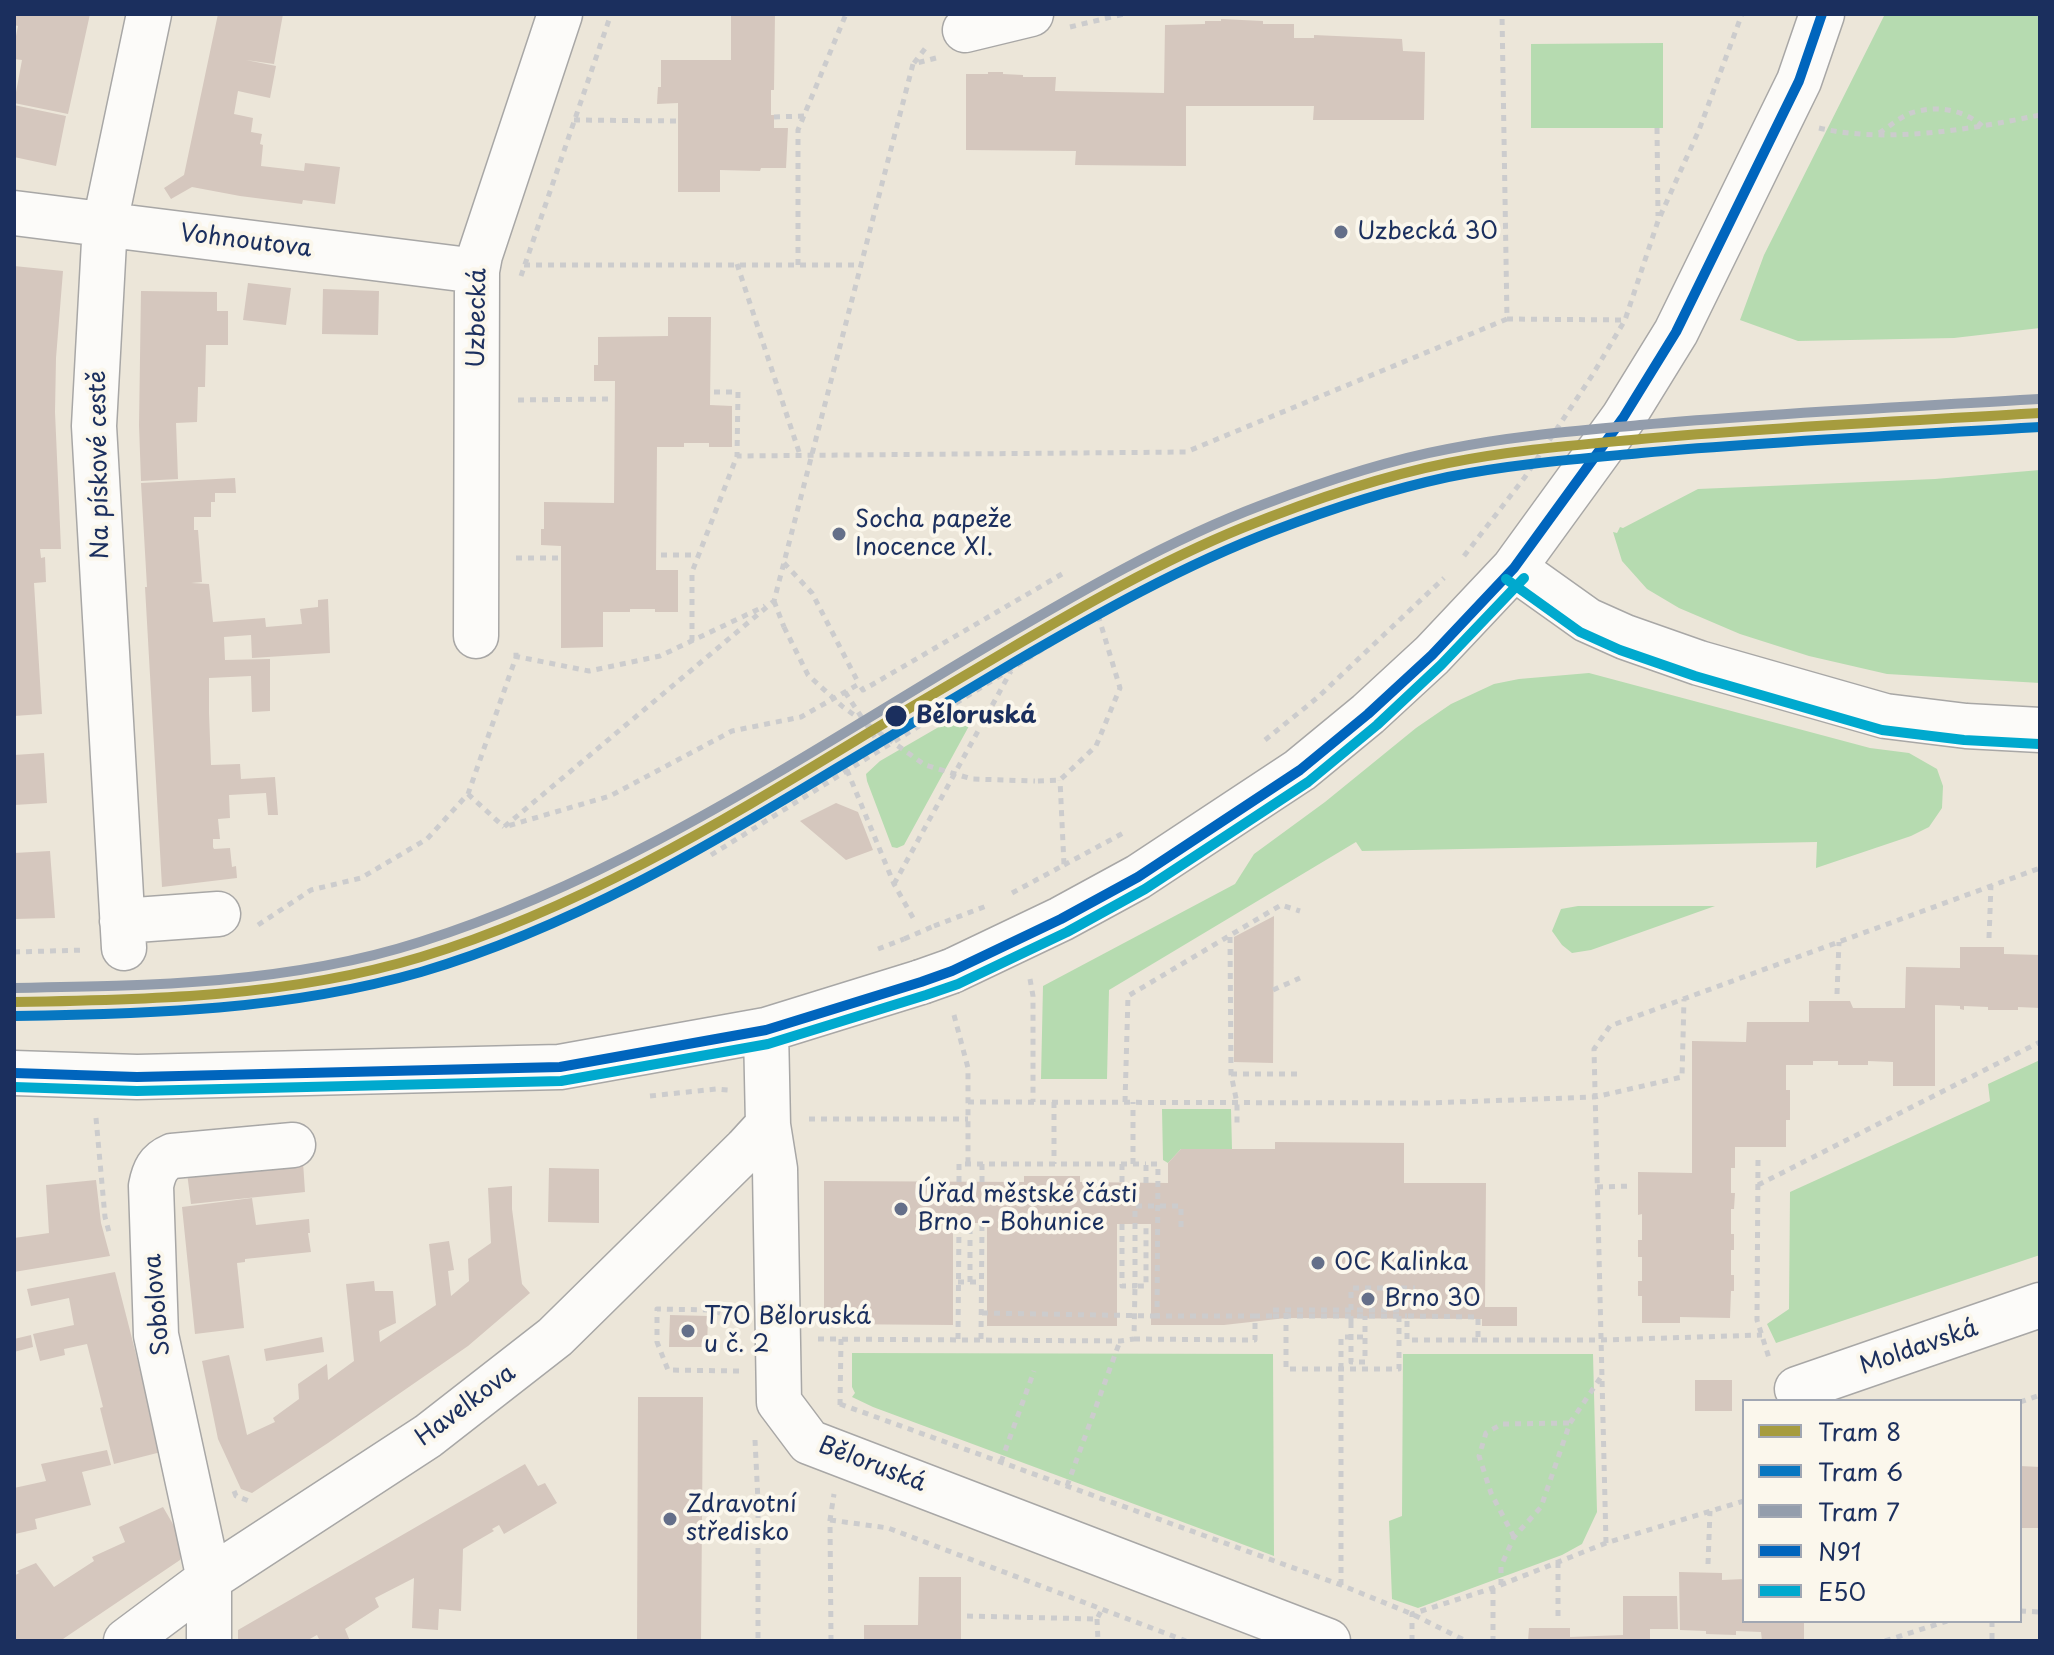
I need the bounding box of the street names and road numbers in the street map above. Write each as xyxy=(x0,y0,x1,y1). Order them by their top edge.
street label: Vohnoutova xyxy=(179,220,313,264)
street label: Uzbecká xyxy=(463,268,493,368)
street label: Na pískové cestě xyxy=(84,370,116,560)
street label: Sobolova xyxy=(139,1253,177,1357)
street label: Moldavská xyxy=(1856,1314,1982,1382)
street label: Havelkova xyxy=(410,1359,522,1453)
street label: Běloruská xyxy=(814,1431,930,1499)

